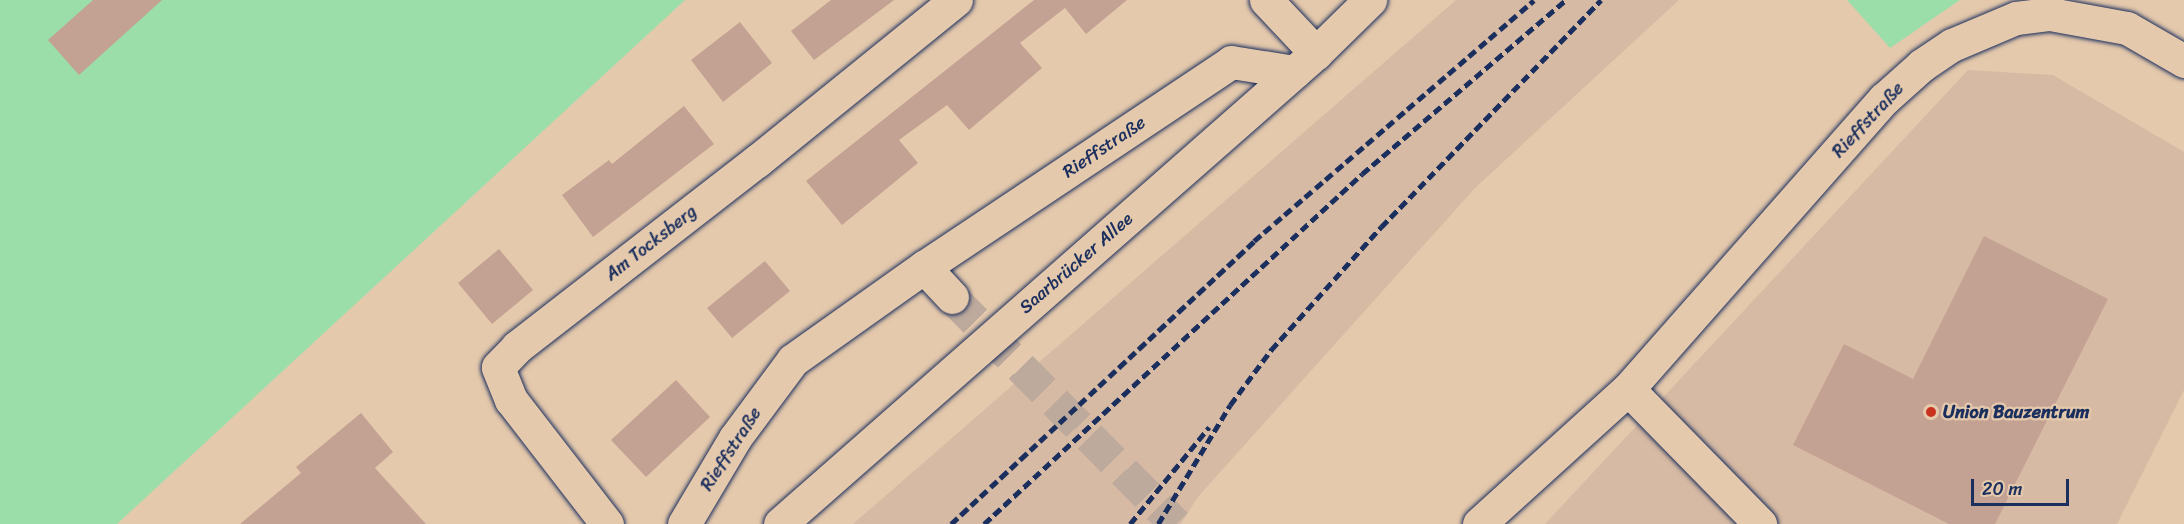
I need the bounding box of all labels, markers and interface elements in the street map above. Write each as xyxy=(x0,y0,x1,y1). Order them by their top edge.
street label: Rieffstraße xyxy=(1828,78,1908,162)
street label: Rieffstraße xyxy=(1058,111,1150,183)
street label: Am Tocksberg xyxy=(601,201,701,285)
street label: Saarbrücker Allee xyxy=(1015,208,1137,318)
place label: Union Bauzentrum xyxy=(1943,401,2088,423)
street label: Rieffstraße xyxy=(696,403,766,495)
marker: Union Bauzentrum xyxy=(1924,405,1938,419)
scale bar xyxy=(1974,467,2072,505)
text: 20 m xyxy=(1982,473,2022,505)

